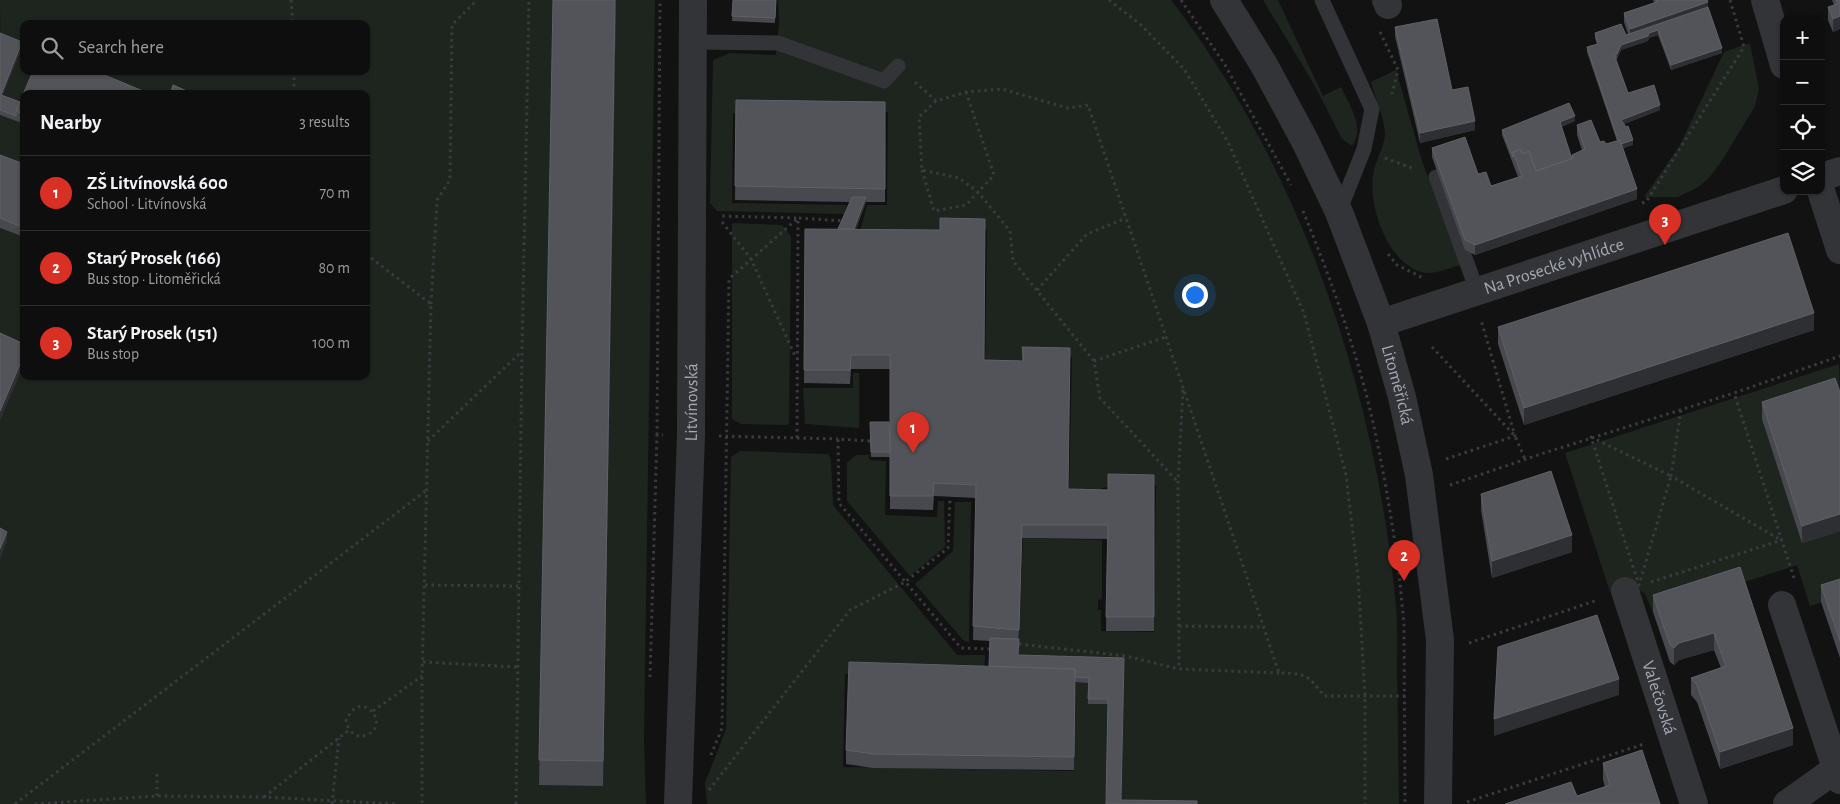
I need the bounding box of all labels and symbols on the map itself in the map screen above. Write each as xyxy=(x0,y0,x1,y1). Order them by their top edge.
pin: 3 xyxy=(1649,204,1681,245)
street label: Na Prosecké vyhlídce xyxy=(1482,235,1626,298)
your location xyxy=(1182,282,1208,308)
street label: Litoměřická xyxy=(1378,343,1416,427)
street label: Litvínovská xyxy=(683,363,701,442)
pin: 1 xyxy=(897,412,929,453)
pin: 2 xyxy=(1388,540,1420,581)
street label: Valečovská xyxy=(1638,659,1679,737)

